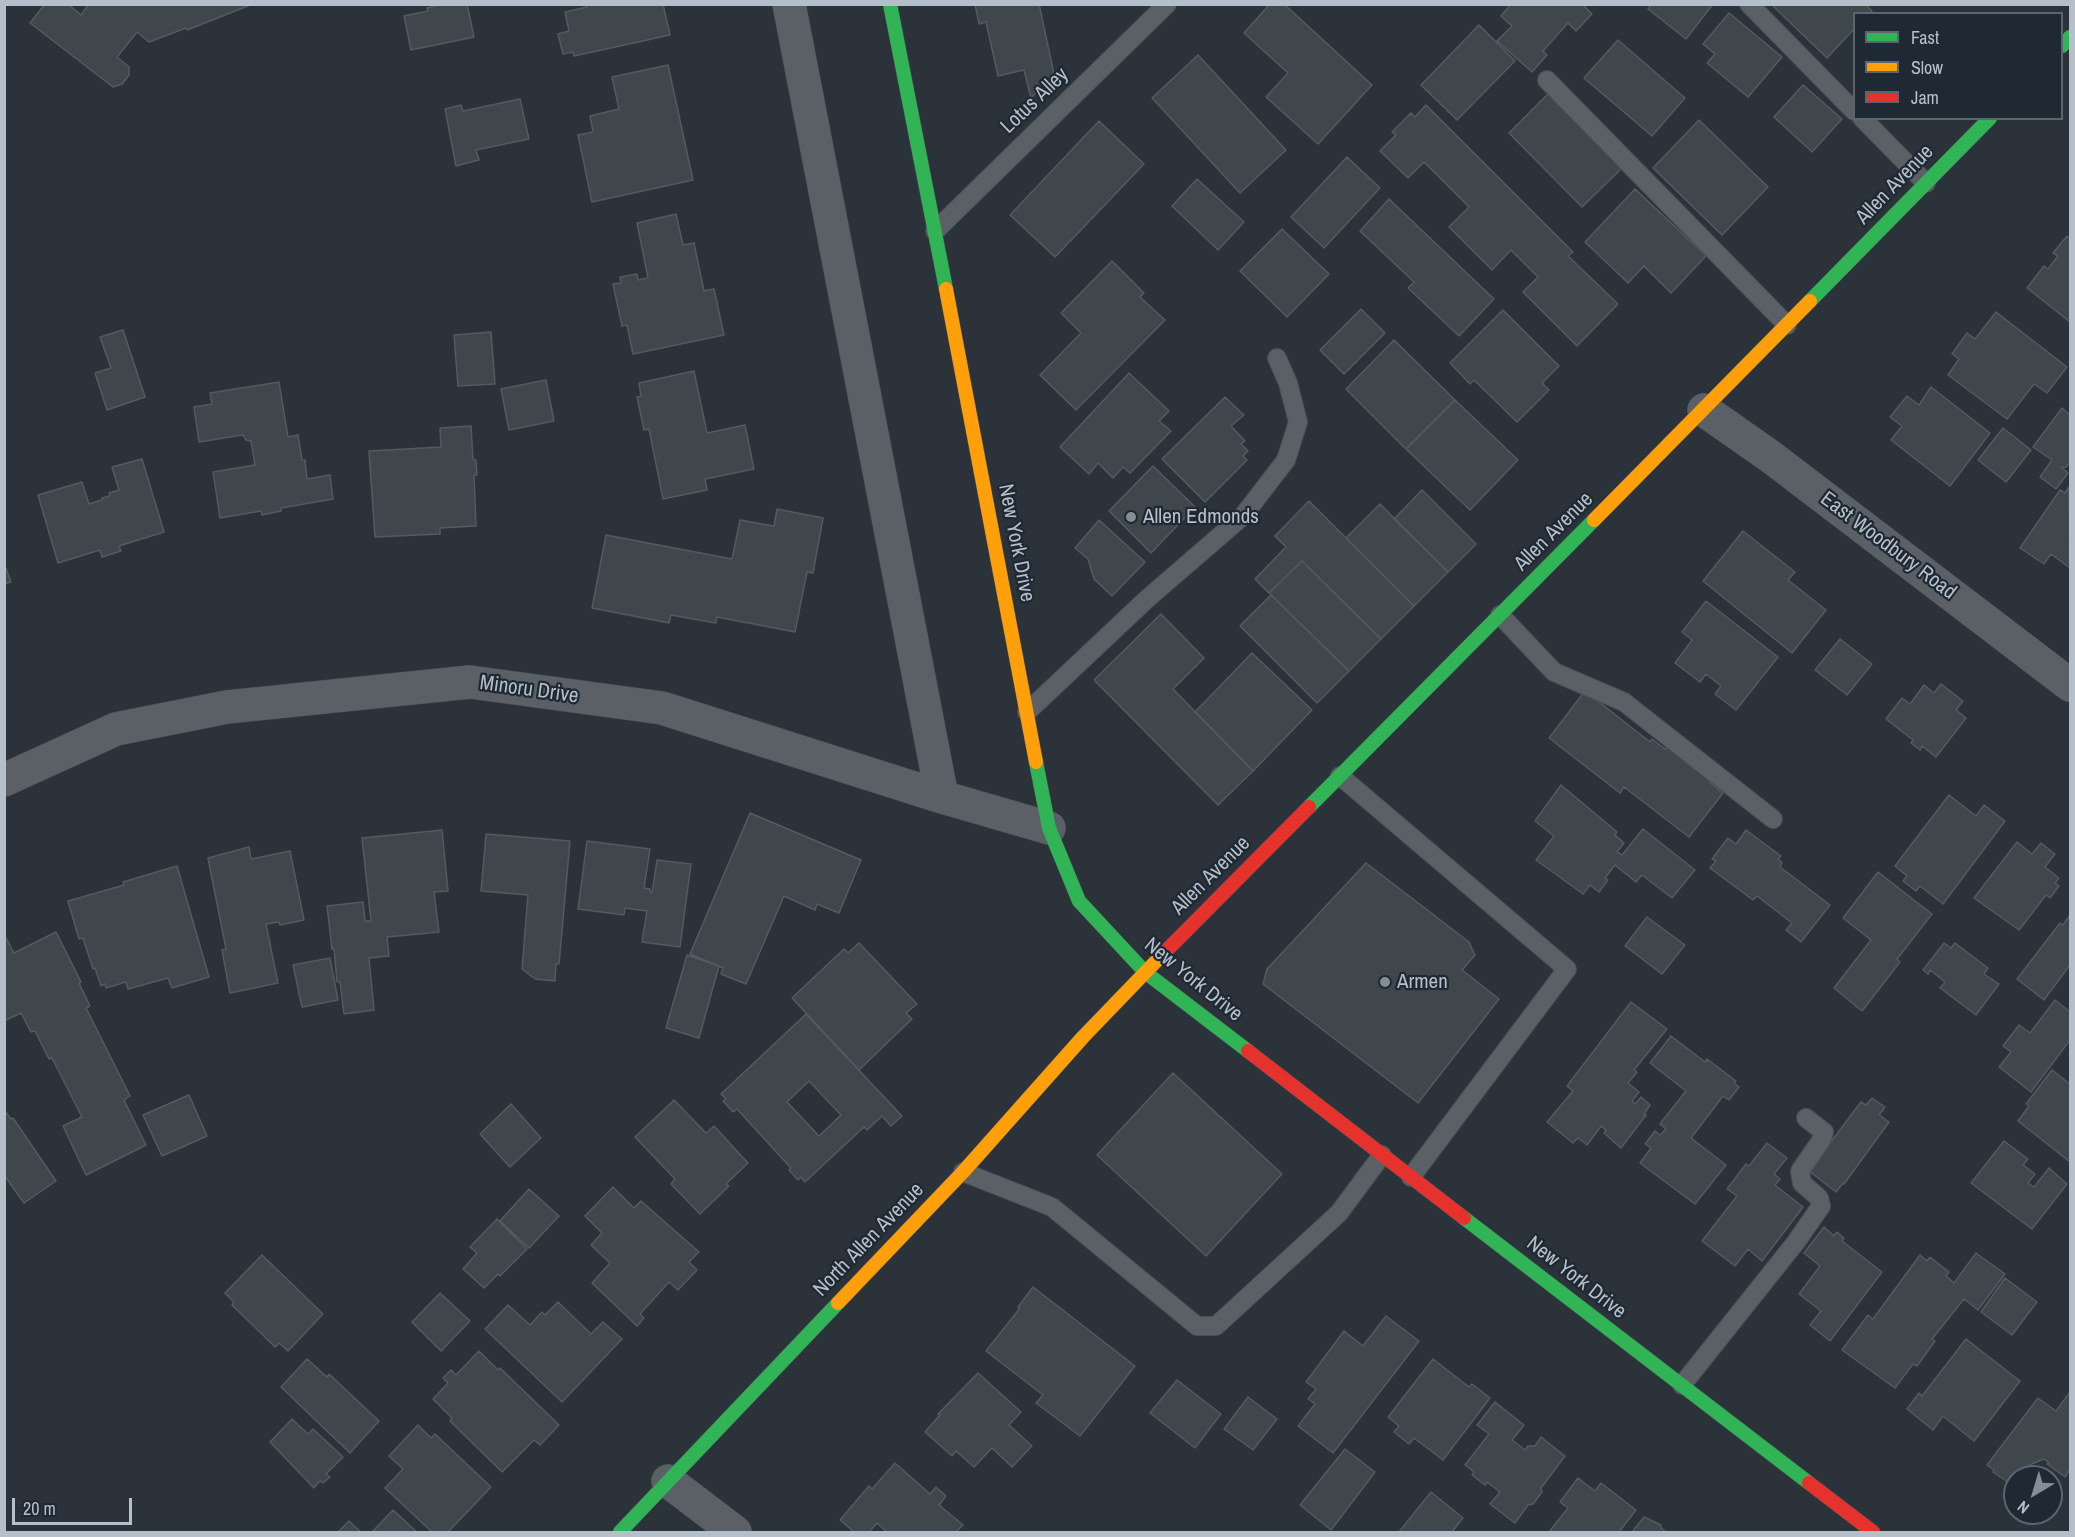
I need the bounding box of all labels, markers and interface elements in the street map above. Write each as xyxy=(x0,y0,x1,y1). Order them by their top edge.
legend xyxy=(1853,12,2063,120)
text: Fast xyxy=(1911,25,1939,50)
text: Slow xyxy=(1911,55,1943,80)
street label: Lotus Alley xyxy=(996,63,1074,139)
text: Jam xyxy=(1911,85,1939,110)
street label: Allen Avenue xyxy=(1851,140,1939,230)
street label: New York Drive xyxy=(992,482,1040,604)
street label: Allen Avenue xyxy=(1509,487,1599,577)
street label: East Woodbury Road xyxy=(1815,487,1961,605)
place label: Allen Edmonds xyxy=(1143,504,1259,530)
marker: Allen Edmonds xyxy=(1124,510,1138,524)
street label: Minoru Drive xyxy=(478,671,580,709)
street label: Allen Avenue xyxy=(1166,831,1256,921)
street label: New York Drive xyxy=(1139,933,1247,1027)
place label: Armen xyxy=(1397,969,1448,995)
marker: Armen xyxy=(1378,975,1392,989)
street label: North Allen Avenue xyxy=(809,1178,929,1302)
street label: New York Drive xyxy=(1521,1231,1631,1325)
north arrow xyxy=(2003,1465,2063,1525)
scale bar xyxy=(15,1486,135,1524)
text: 20 m xyxy=(23,1496,56,1521)
text: N xyxy=(2013,1496,2034,1519)

